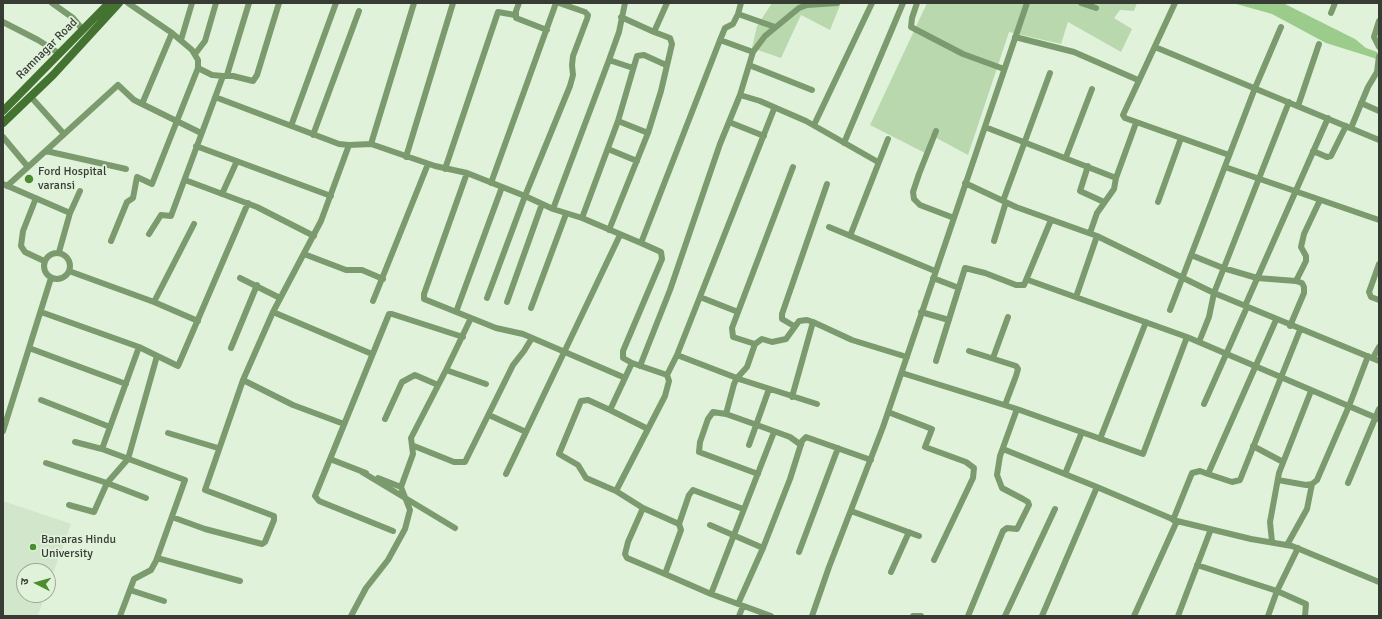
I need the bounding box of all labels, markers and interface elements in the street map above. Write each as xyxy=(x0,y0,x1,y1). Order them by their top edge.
street label: Ramnagar Road xyxy=(13,15,81,83)
place label: Ford Hospital varansi xyxy=(38,165,106,193)
marker: Ford Hospital varansi xyxy=(23,173,35,185)
place label: Banaras Hindu University xyxy=(41,533,116,561)
marker: Banaras Hindu University xyxy=(28,542,38,552)
north arrow xyxy=(16,563,56,603)
text: उ xyxy=(18,578,31,586)

